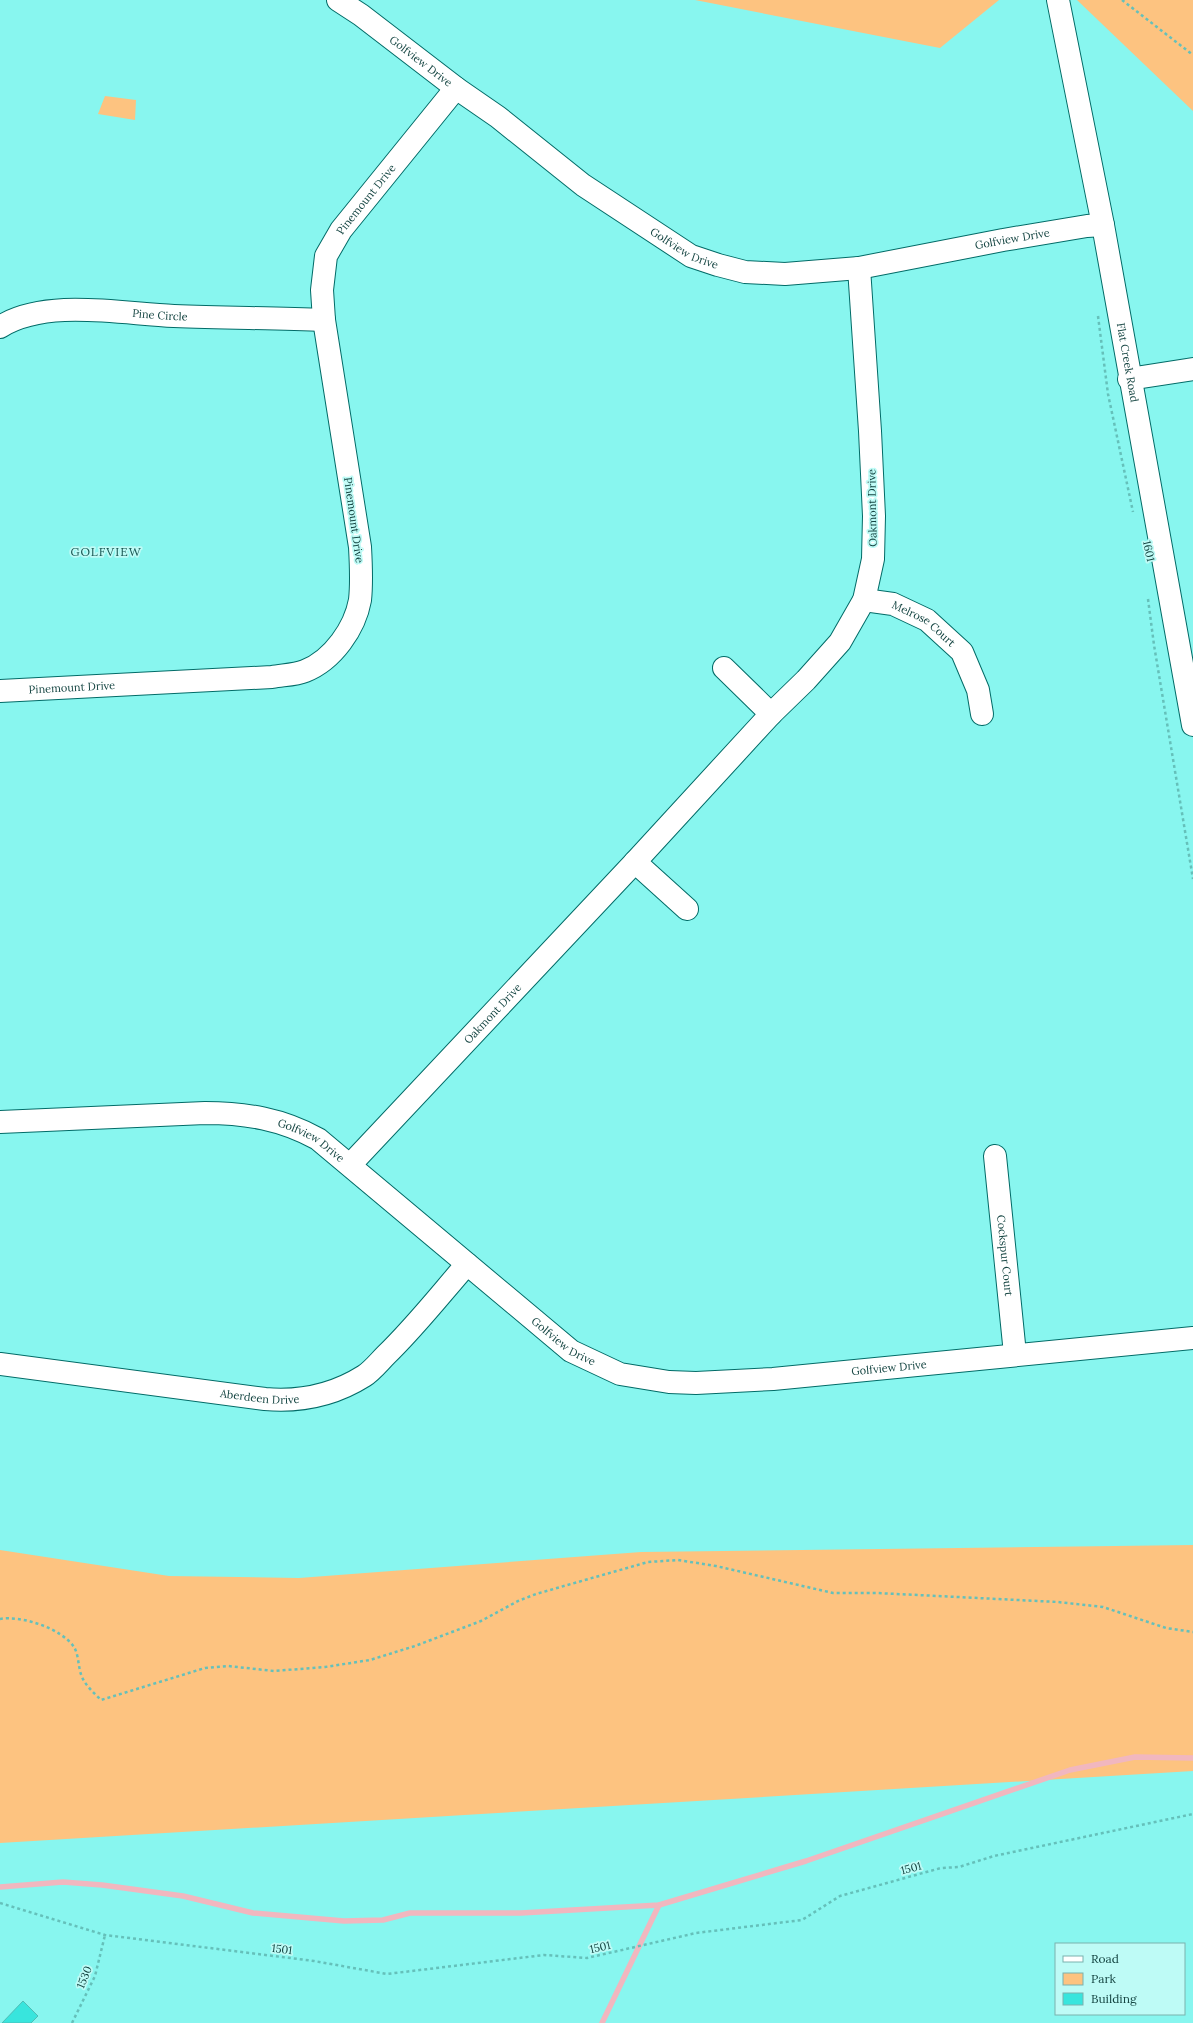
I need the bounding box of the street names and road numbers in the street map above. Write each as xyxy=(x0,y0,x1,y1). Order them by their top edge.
street label: Golfview Drive xyxy=(387,32,455,90)
street label: Pinemount Drive xyxy=(333,161,399,237)
street label: Golfview Drive xyxy=(648,224,720,272)
street label: Golfview Drive xyxy=(974,225,1051,252)
street label: Pine Circle xyxy=(132,306,188,323)
street label: Flat Creek Road xyxy=(1114,321,1142,404)
street label: Oakmont Drive xyxy=(864,469,880,547)
street label: Pinemount Drive xyxy=(341,476,367,564)
street label: 1601 xyxy=(1140,539,1158,563)
street label: Melrose Court xyxy=(890,598,959,650)
street label: Pinemount Drive xyxy=(28,678,116,697)
street label: Oakmont Drive xyxy=(461,980,524,1047)
street label: Golfview Drive xyxy=(276,1116,347,1165)
street label: Cockspur Court xyxy=(994,1214,1016,1298)
street label: Golfview Drive xyxy=(529,1314,598,1368)
street label: Golfview Drive xyxy=(851,1357,927,1378)
street label: Aberdeen Drive xyxy=(218,1386,300,1407)
street label: 1501 xyxy=(899,1859,923,1877)
street label: 1501 xyxy=(588,1938,612,1956)
street label: 1501 xyxy=(271,1941,293,1957)
street label: 1530 xyxy=(73,1964,95,1990)

